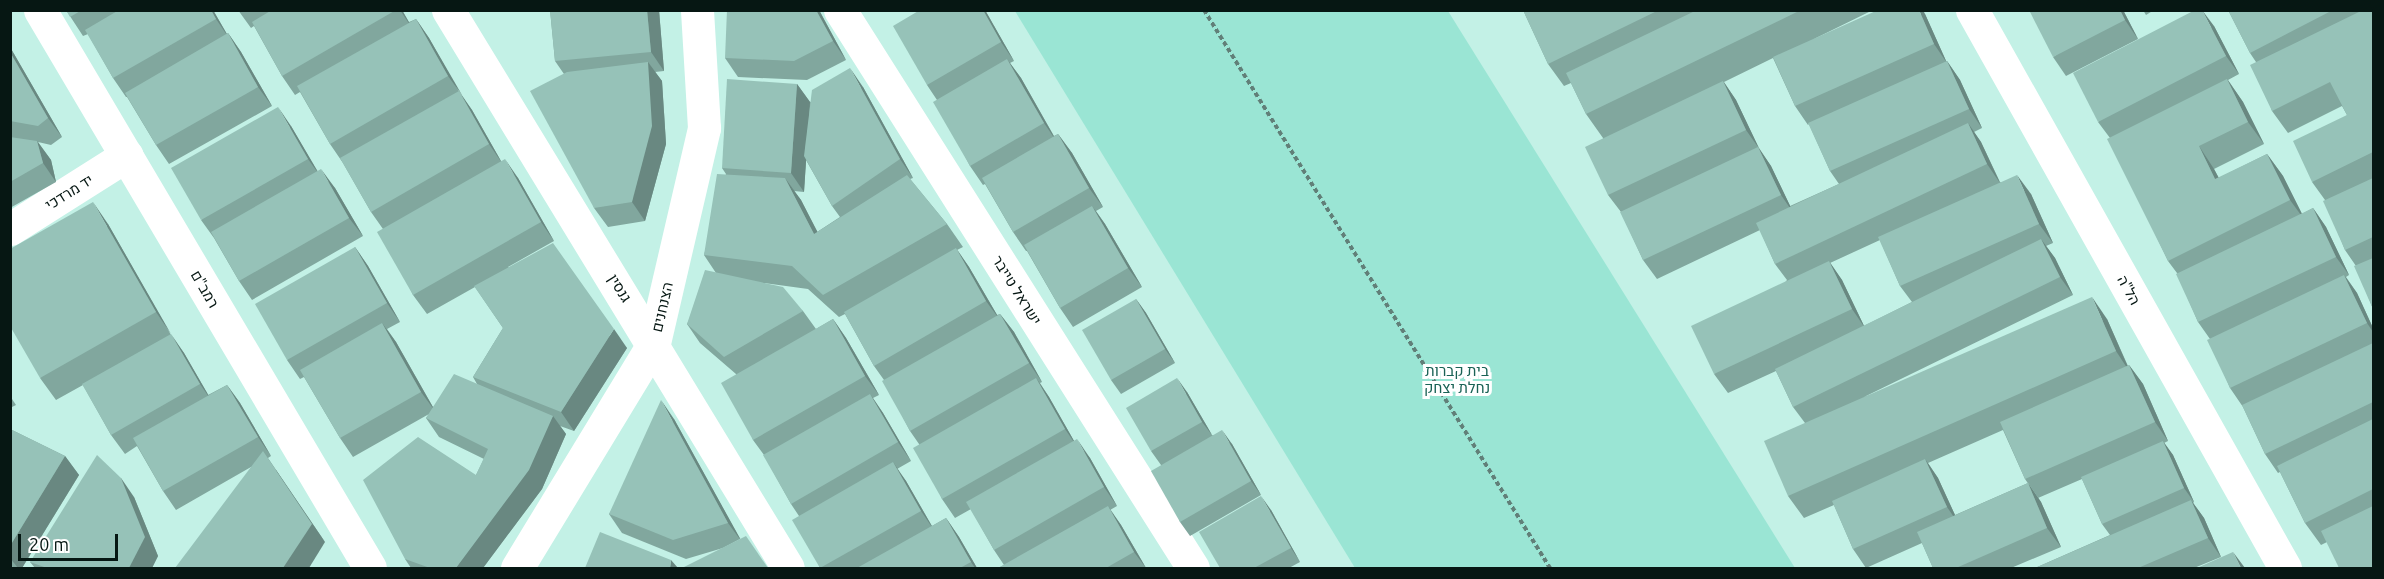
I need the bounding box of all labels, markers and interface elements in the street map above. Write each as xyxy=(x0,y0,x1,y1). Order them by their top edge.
street label: יד מרדכי xyxy=(42,170,96,214)
street label: ישראל טייבר xyxy=(989,252,1045,328)
street label: רמב"ם xyxy=(187,267,223,311)
street label: גנסין xyxy=(605,271,635,305)
street label: הל"ה xyxy=(2114,272,2144,308)
street label: הצנחנים xyxy=(647,280,677,334)
park label: בית קברות נחלת יצחק xyxy=(1424,361,1490,396)
scale bar xyxy=(21,522,122,560)
text: 20 m xyxy=(29,534,69,554)

